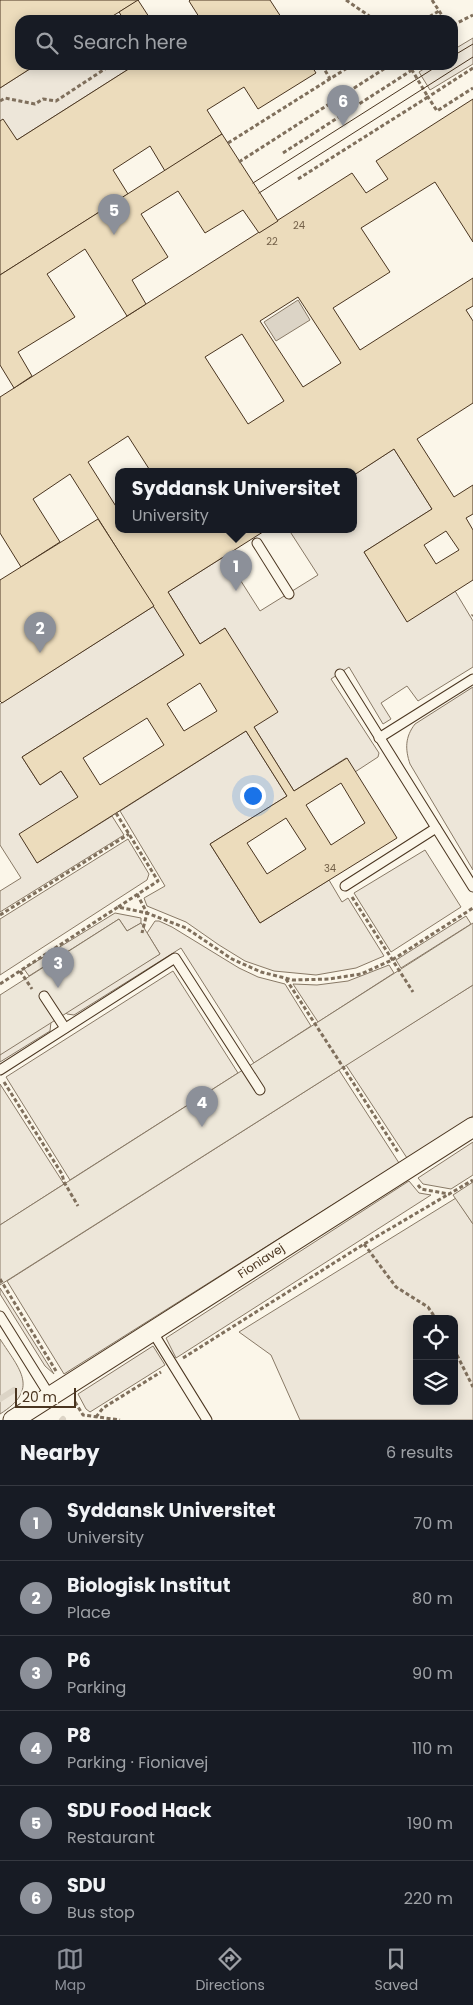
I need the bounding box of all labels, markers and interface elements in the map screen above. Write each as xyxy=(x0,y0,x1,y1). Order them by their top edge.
search box xyxy=(15,15,458,70)
icon: search xyxy=(33,29,61,57)
text: Search here xyxy=(73,29,187,56)
pin: 6 xyxy=(327,85,359,126)
pin: 5 xyxy=(98,194,130,235)
house number: 24 xyxy=(293,218,305,233)
house number: 22 xyxy=(266,234,278,249)
popup xyxy=(115,468,357,533)
text: Syddansk Universitet xyxy=(132,475,340,502)
text: University xyxy=(132,504,209,527)
pin: 1 xyxy=(220,550,252,591)
pin: 2 xyxy=(24,612,56,653)
your location xyxy=(240,783,266,809)
house number: 34 xyxy=(324,861,336,876)
pin: 3 xyxy=(42,947,74,988)
pin: 4 xyxy=(186,1086,218,1127)
street label: Fioniavej xyxy=(234,1239,287,1282)
map controls xyxy=(413,1315,458,1405)
button: locate xyxy=(413,1315,458,1360)
button: layers xyxy=(413,1360,458,1405)
scale bar xyxy=(15,1385,76,1408)
text: 20 m xyxy=(22,1387,57,1407)
text: Nearby xyxy=(20,1438,100,1467)
text: 6 results xyxy=(386,1441,453,1464)
text: Syddansk Universitet xyxy=(67,1497,275,1524)
text: 1 xyxy=(33,1512,39,1535)
text: 70 m xyxy=(413,1512,453,1535)
text: University xyxy=(67,1526,144,1549)
text: Biologisk Institut xyxy=(67,1572,230,1599)
text: 2 xyxy=(31,1587,41,1610)
text: 80 m xyxy=(412,1587,453,1610)
text: Place xyxy=(67,1601,111,1624)
text: P6 xyxy=(67,1647,91,1674)
text: 3 xyxy=(31,1662,41,1685)
text: 90 m xyxy=(412,1662,453,1685)
text: Parking xyxy=(67,1676,126,1699)
text: P8 xyxy=(67,1722,91,1749)
text: 4 xyxy=(31,1737,41,1760)
text: 110 m xyxy=(412,1737,453,1760)
text: Parking · Fioniavej xyxy=(67,1751,208,1774)
text: SDU Food Hack xyxy=(67,1797,211,1824)
text: 5 xyxy=(31,1812,41,1835)
text: 190 m xyxy=(407,1812,453,1835)
text: Restaurant xyxy=(67,1826,155,1849)
text: SDU xyxy=(67,1872,106,1899)
text: 6 xyxy=(31,1887,41,1910)
text: 220 m xyxy=(404,1887,453,1910)
text: Bus stop xyxy=(67,1901,135,1924)
tab: Map xyxy=(55,1945,86,1996)
tab: Directions xyxy=(195,1945,265,1996)
tab: Saved xyxy=(374,1945,418,1996)

